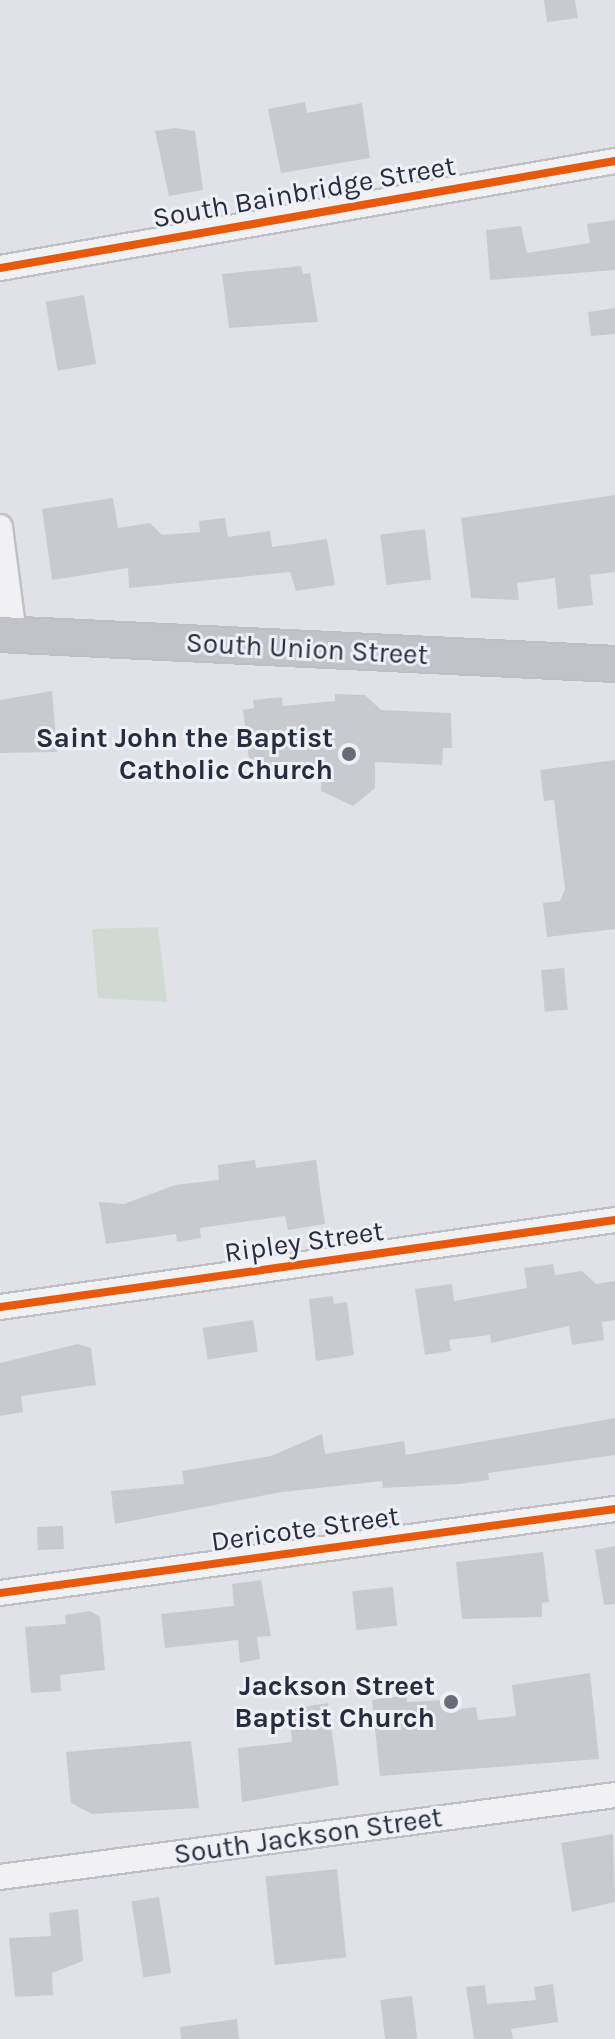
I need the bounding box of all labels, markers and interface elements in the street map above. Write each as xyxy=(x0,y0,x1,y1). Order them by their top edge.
street label: South Bainbridge Street xyxy=(150,149,458,235)
street label: South Union Street xyxy=(185,626,429,672)
place label: Saint John the Baptist Catholic Church xyxy=(36,721,333,787)
marker: Saint John the Baptist Catholic Church xyxy=(340,745,358,763)
street label: Ripley Street xyxy=(222,1214,386,1270)
street label: Dericote Street xyxy=(209,1499,401,1559)
place label: Jackson Street Baptist Church xyxy=(234,1669,435,1735)
marker: Jackson Street Baptist Church xyxy=(442,1693,460,1711)
street label: South Jackson Street xyxy=(172,1801,444,1871)

